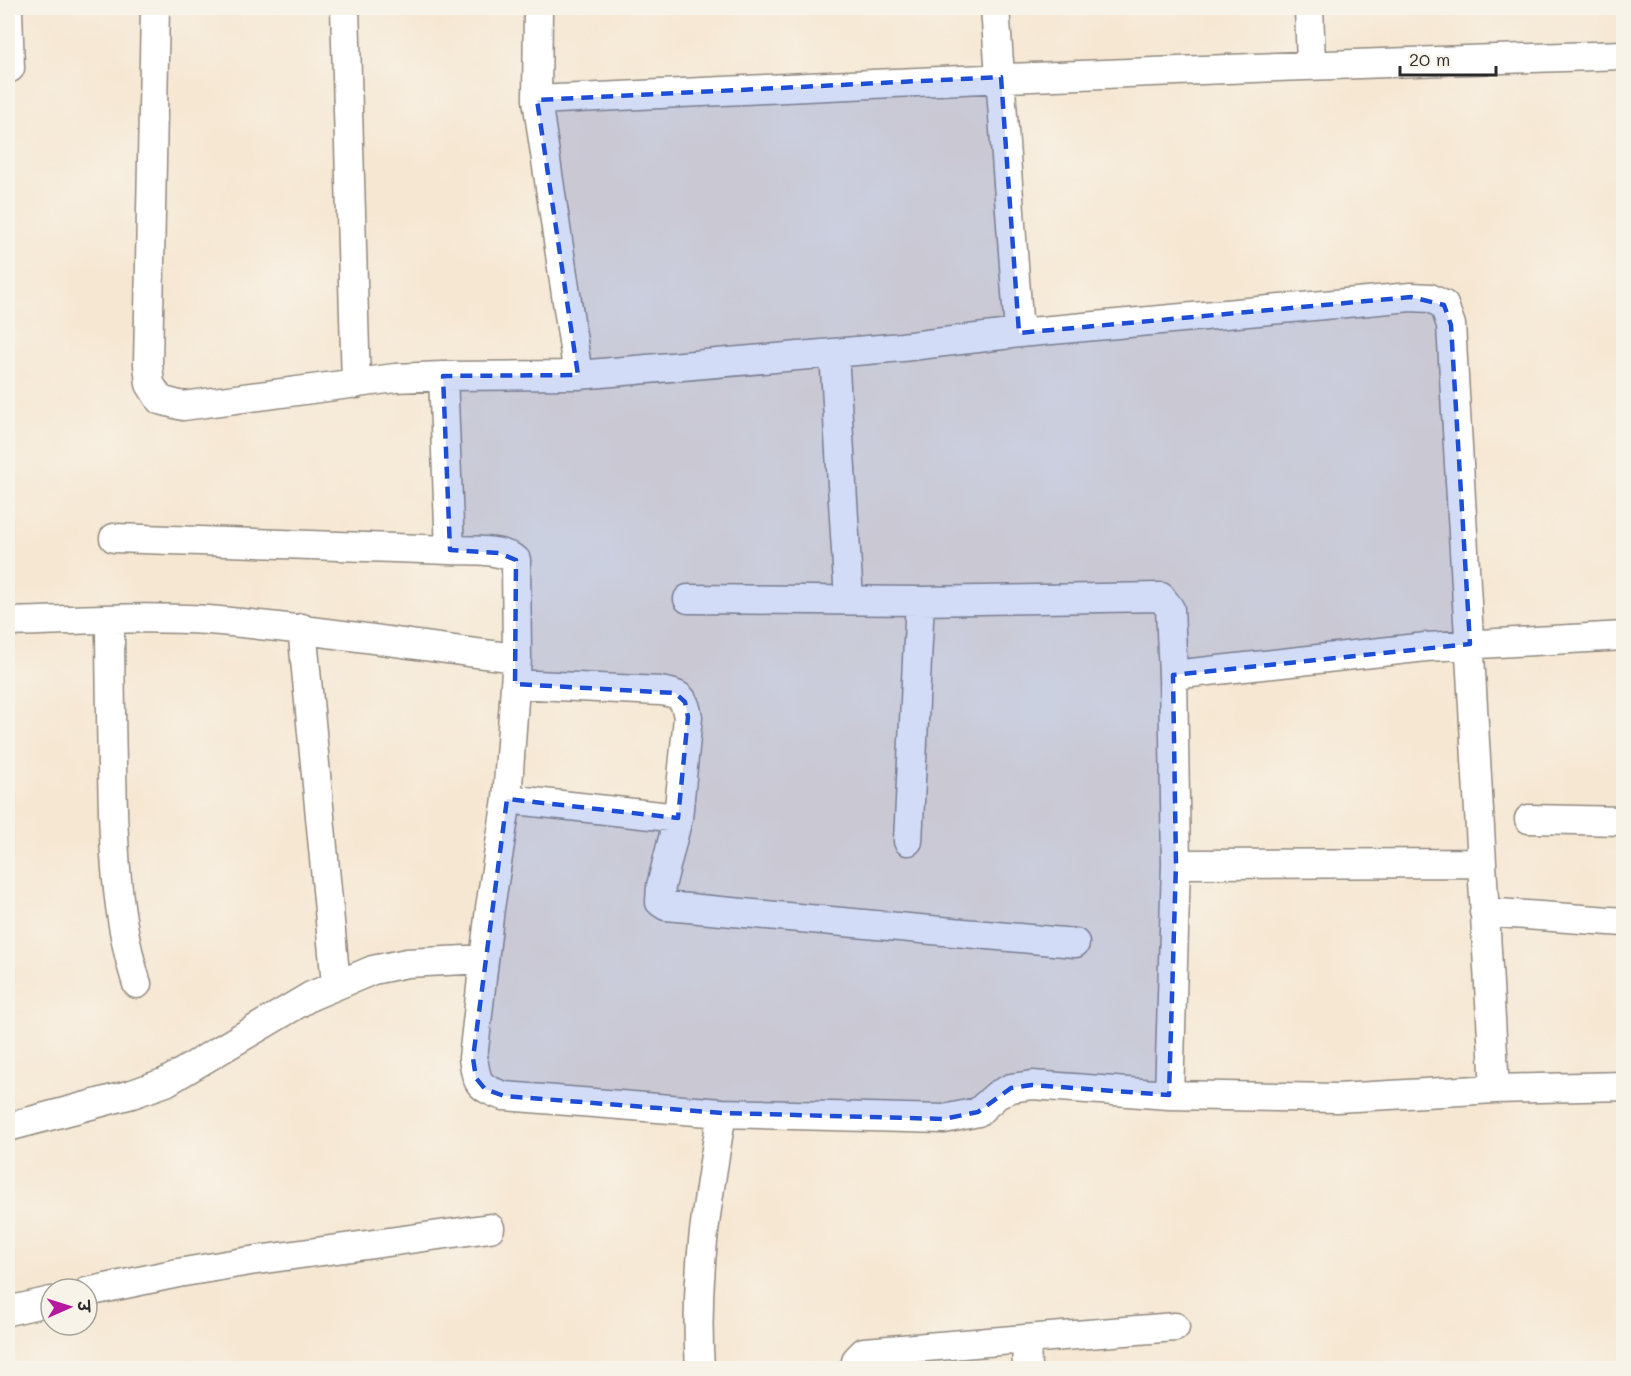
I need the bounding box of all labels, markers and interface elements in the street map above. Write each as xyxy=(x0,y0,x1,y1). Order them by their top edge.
scale bar xyxy=(1400,39,1496,77)
text: 20 m xyxy=(1409,47,1450,71)
north arrow xyxy=(39,1277,99,1337)
text: उ xyxy=(74,1298,95,1313)

